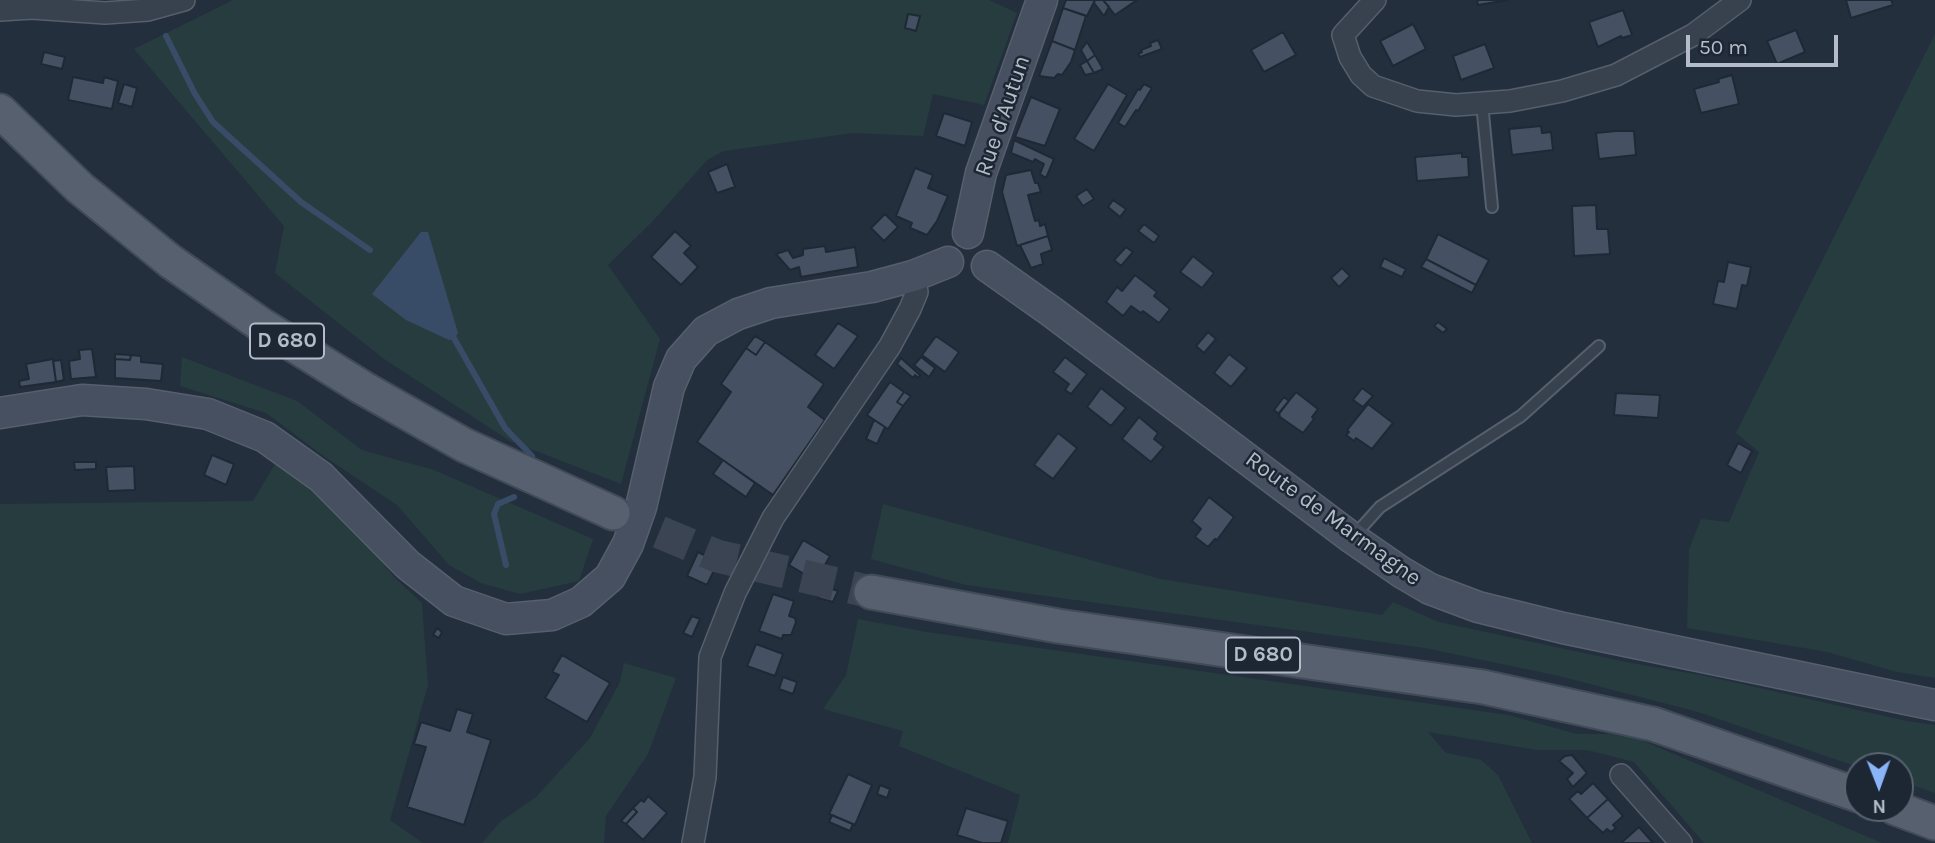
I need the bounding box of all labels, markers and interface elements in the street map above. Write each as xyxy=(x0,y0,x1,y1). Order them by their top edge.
scale bar xyxy=(1690,21,1842,65)
text: 50 m xyxy=(1699,35,1748,59)
street label: Rue d'Autun xyxy=(970,52,1036,180)
road number: D 680 xyxy=(250,324,324,358)
street label: Route de Marmagne xyxy=(1240,446,1426,592)
road number: D 680 xyxy=(1226,638,1300,672)
north arrow xyxy=(1844,752,1914,822)
text: N xyxy=(1872,795,1886,817)

